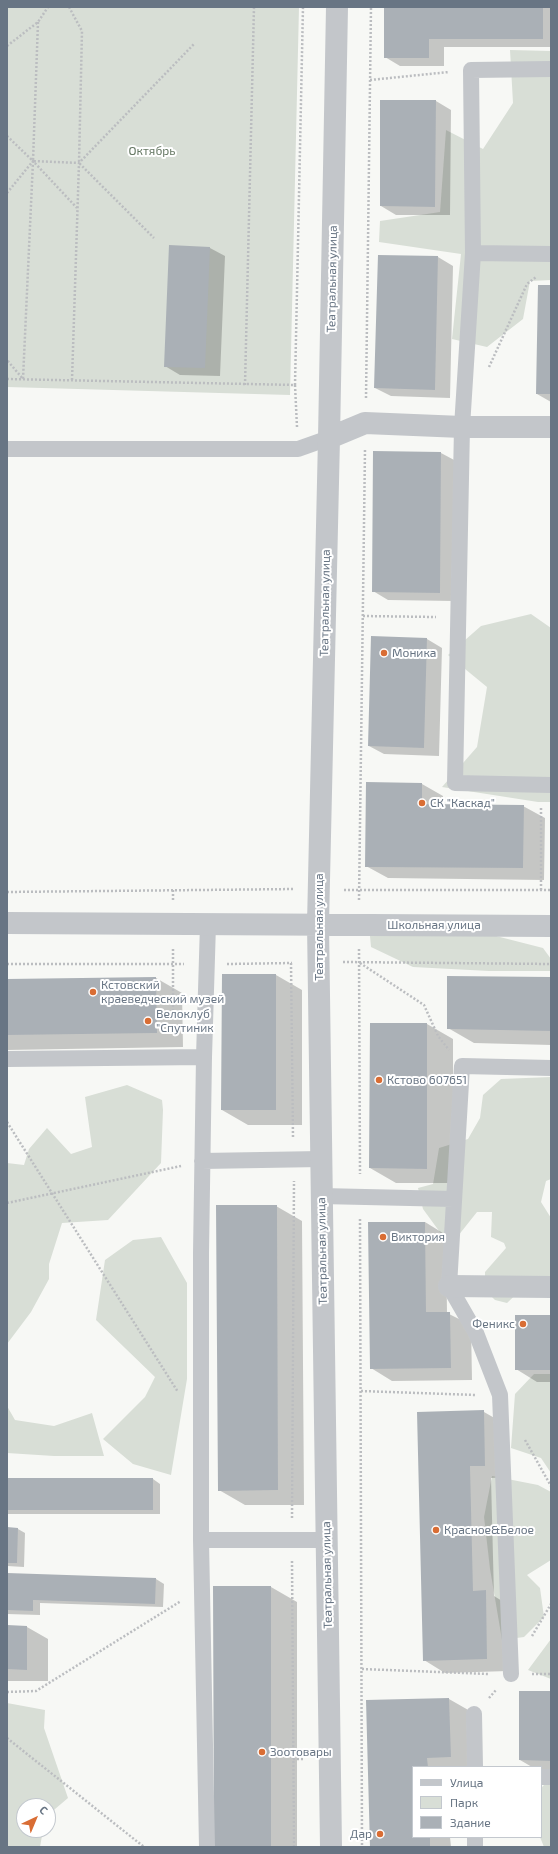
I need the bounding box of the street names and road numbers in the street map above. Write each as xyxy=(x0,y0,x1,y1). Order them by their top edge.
street label: Театральная улица xyxy=(324,225,340,333)
street label: Театральная улица xyxy=(317,549,333,657)
street label: Театральная улица xyxy=(312,873,326,981)
street label: Школьная улица xyxy=(387,918,481,932)
street label: Театральная улица xyxy=(314,1197,330,1305)
street label: Театральная улица xyxy=(319,1521,335,1629)

